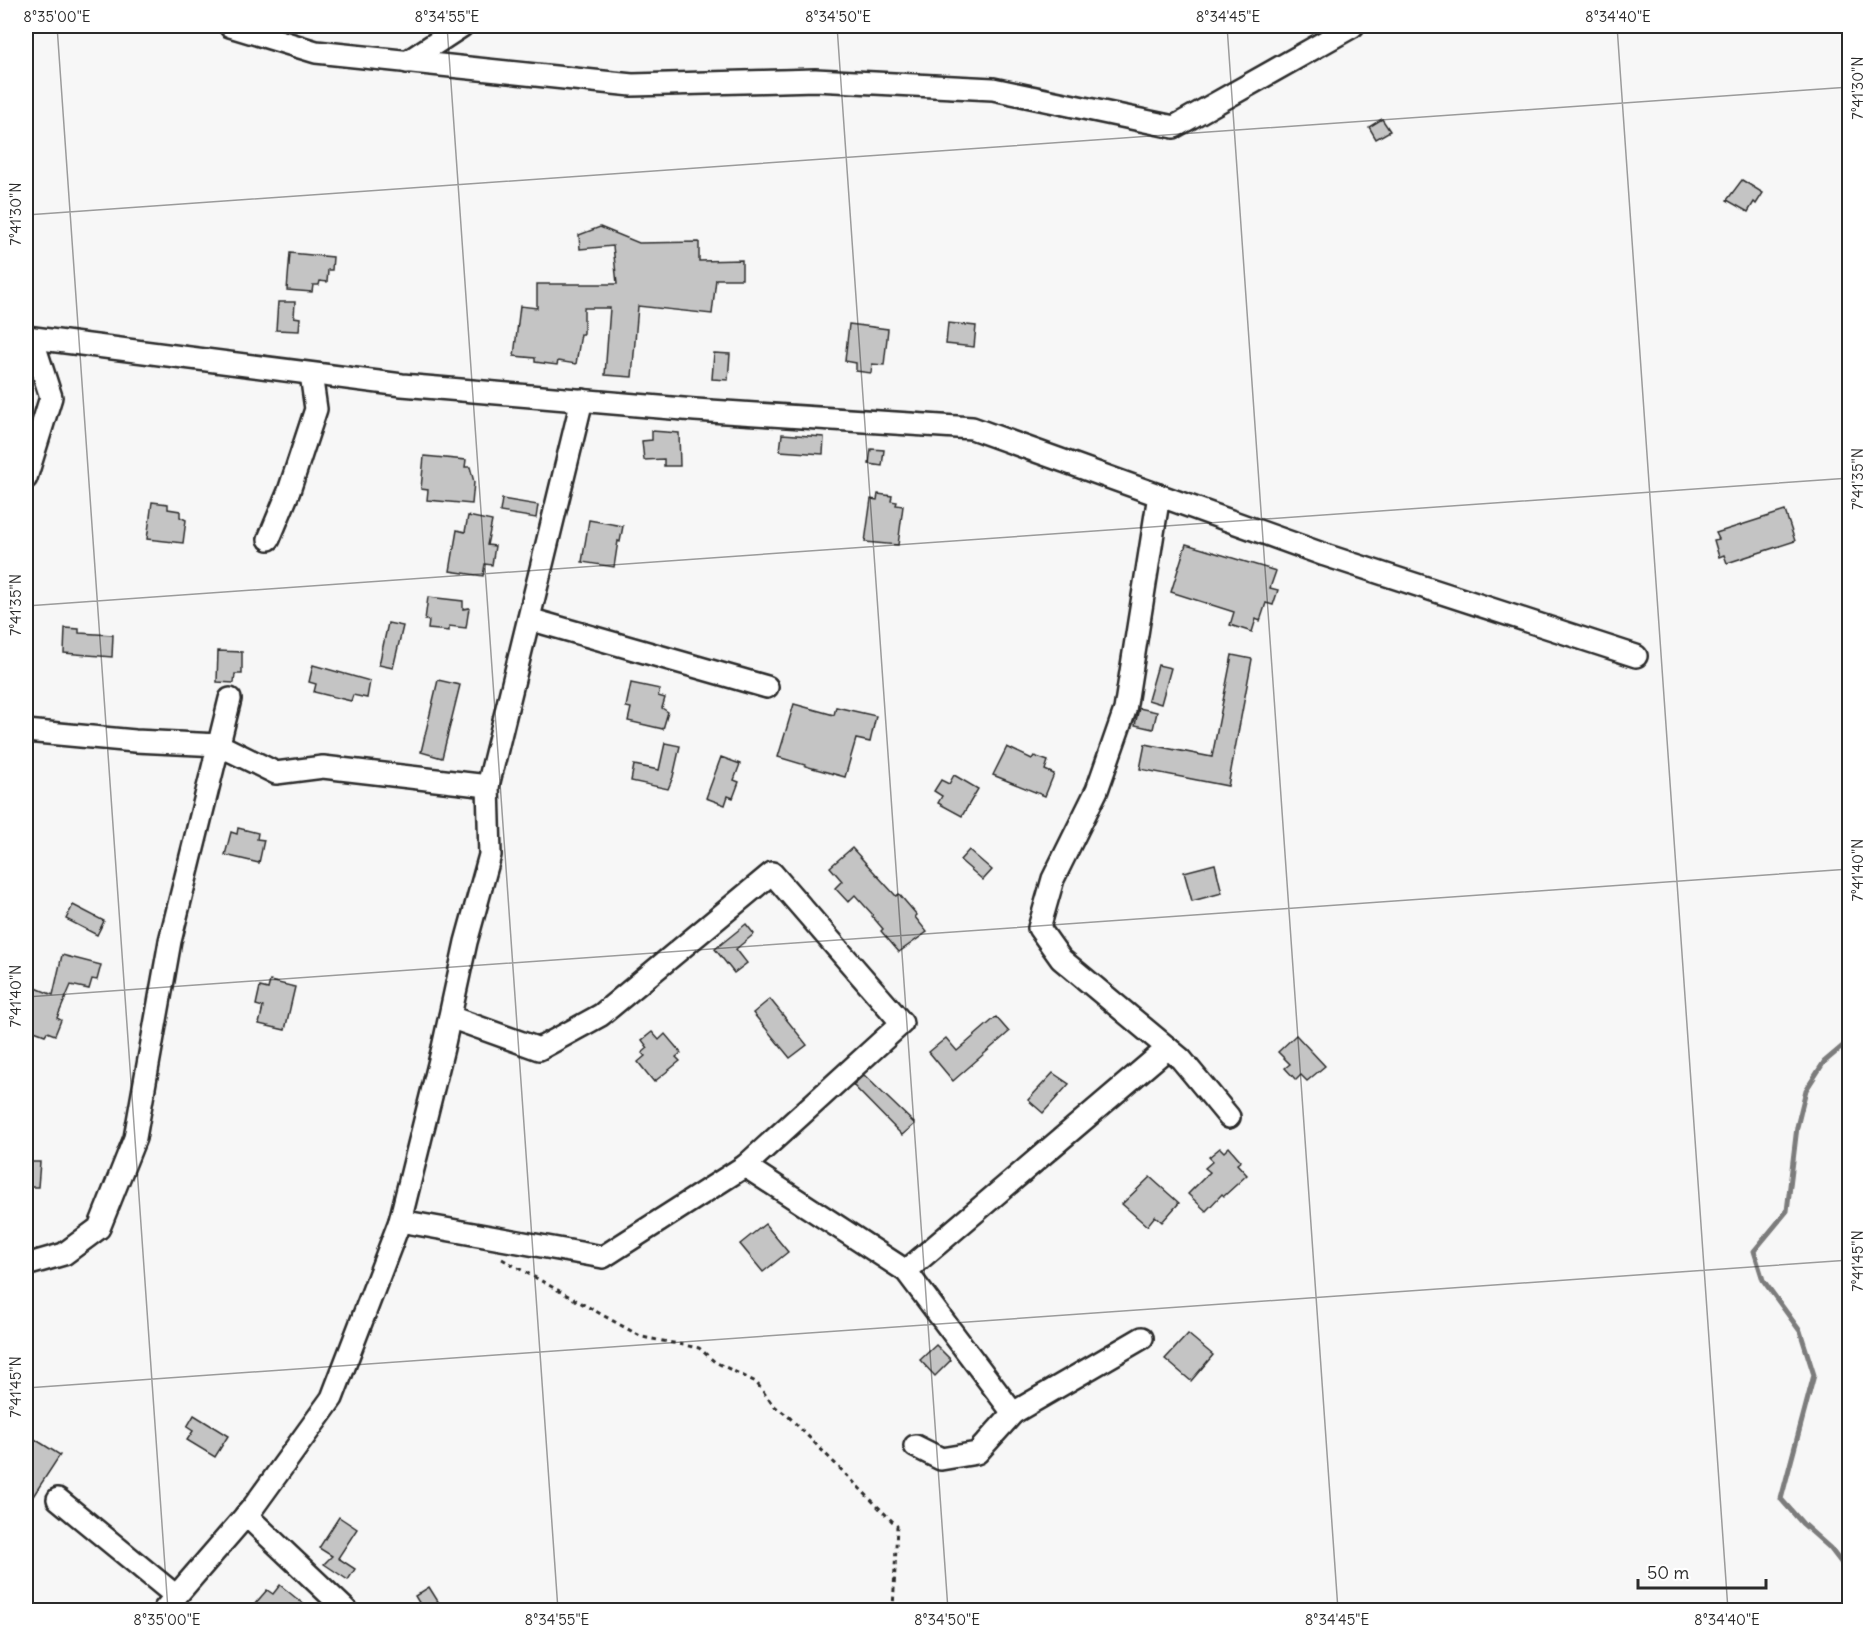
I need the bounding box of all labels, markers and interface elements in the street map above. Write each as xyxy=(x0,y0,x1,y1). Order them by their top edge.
text: 8°35'00"E xyxy=(23,7,91,26)
text: 8°34'55"E xyxy=(415,7,480,26)
text: 8°34'50"E xyxy=(805,7,871,26)
text: 8°34'45"E xyxy=(1196,7,1260,26)
text: 8°34'40"E xyxy=(1585,7,1651,26)
text: 7°41'30"N xyxy=(1848,56,1867,120)
text: 7°41'30"N xyxy=(6,182,25,246)
text: 7°41'35"N xyxy=(1848,448,1867,510)
text: 7°41'35"N xyxy=(6,574,25,636)
text: 7°41'40"N xyxy=(1848,839,1867,901)
text: 7°41'40"N xyxy=(6,965,25,1027)
text: 7°41'45"N xyxy=(1848,1230,1867,1292)
text: 7°41'45"N xyxy=(6,1356,25,1418)
scale bar xyxy=(1638,1552,1766,1590)
text: 50 m xyxy=(1647,1561,1689,1584)
text: 8°35'00"E xyxy=(133,1610,201,1629)
text: 8°34'55"E xyxy=(525,1610,590,1629)
text: 8°34'50"E xyxy=(914,1610,980,1629)
text: 8°34'45"E xyxy=(1305,1610,1369,1629)
text: 8°34'40"E xyxy=(1694,1610,1760,1629)

